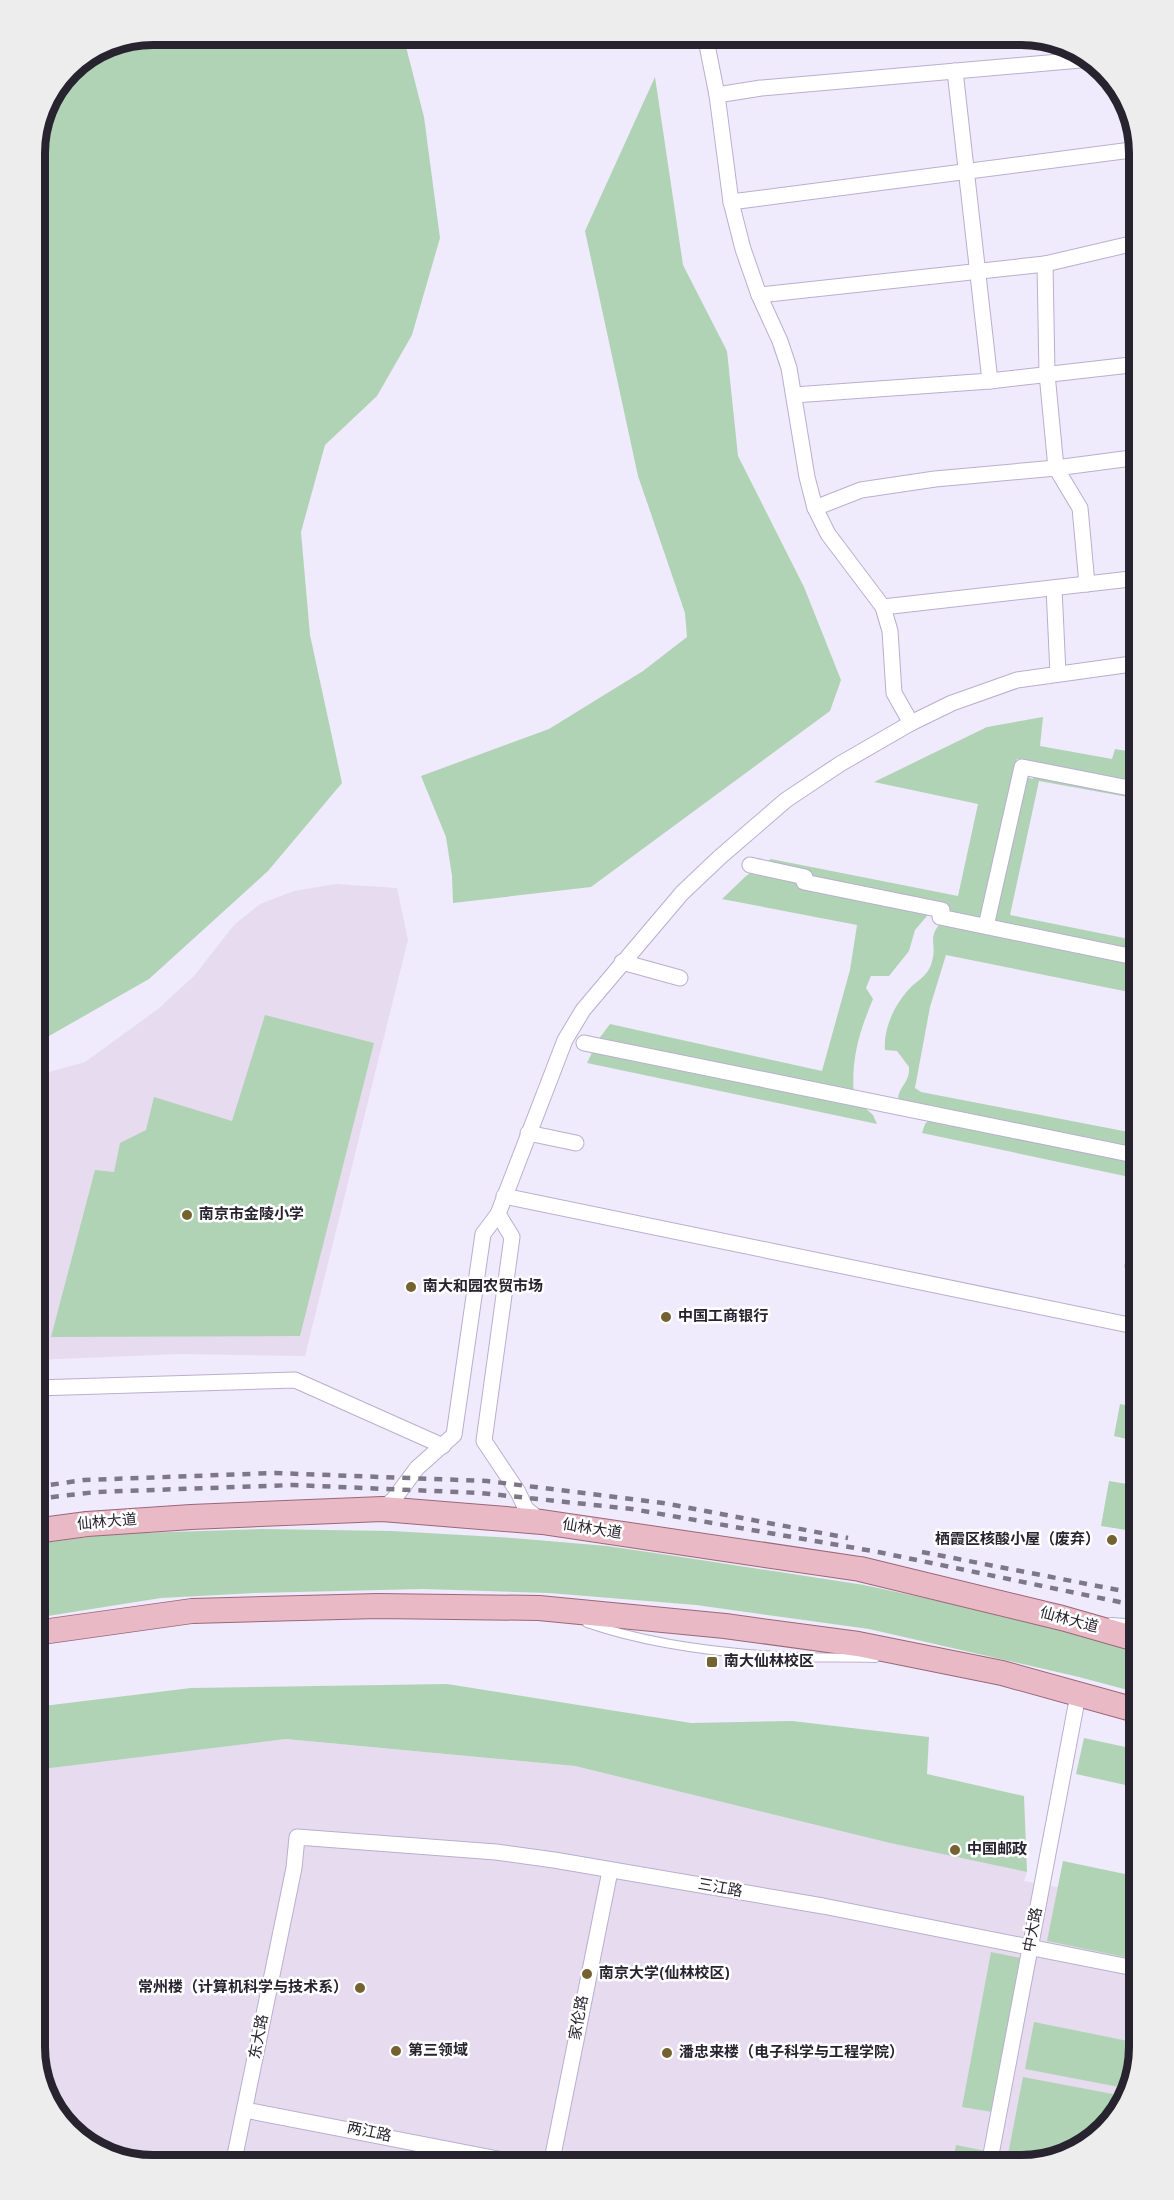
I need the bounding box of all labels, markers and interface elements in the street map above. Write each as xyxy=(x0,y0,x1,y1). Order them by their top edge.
place label: 南京市金陵小学 xyxy=(199,1205,304,1225)
marker: 南京市金陵小学 xyxy=(180,1208,194,1222)
place label: 南大和园农贸市场 xyxy=(423,1278,543,1297)
marker: 南大和园农贸市场 xyxy=(404,1280,418,1294)
place label: 中国工商银行 xyxy=(678,1308,768,1327)
marker: 中国工商银行 xyxy=(659,1310,673,1324)
street label: 仙林大道 xyxy=(76,1510,138,1535)
street label: 仙林大道 xyxy=(561,1515,623,1544)
place label: 栖霞区核酸小屋（废弃） xyxy=(935,1530,1100,1550)
marker: 栖霞区核酸小屋（废弃） xyxy=(1105,1533,1119,1547)
street label: 仙林大道 xyxy=(1038,1603,1101,1638)
place label: 南大仙林校区 xyxy=(724,1652,814,1672)
marker: 南大仙林校区 xyxy=(705,1655,719,1669)
place label: 中国邮政 xyxy=(967,1841,1027,1860)
marker: 中国邮政 xyxy=(948,1843,962,1857)
street label: 三江路 xyxy=(696,1876,744,1902)
street label: 中大路 xyxy=(1020,1906,1048,1954)
place label: 南京大学(仙林校区) xyxy=(599,1964,730,1984)
marker: 南京大学(仙林校区) xyxy=(580,1967,594,1981)
place label: 常州楼（计算机科学与技术系） xyxy=(138,1978,348,1998)
marker: 常州楼（计算机科学与技术系） xyxy=(353,1981,367,1995)
street label: 家伦路 xyxy=(566,1994,594,2042)
street label: 东大路 xyxy=(246,2013,274,2061)
place label: 第三领域 xyxy=(408,2042,468,2061)
place label: 潘忠来楼（电子科学与工程学院） xyxy=(679,2043,904,2063)
marker: 第三领域 xyxy=(389,2044,403,2058)
marker: 潘忠来楼（电子科学与工程学院） xyxy=(660,2046,674,2060)
street label: 两江路 xyxy=(345,2119,393,2147)

